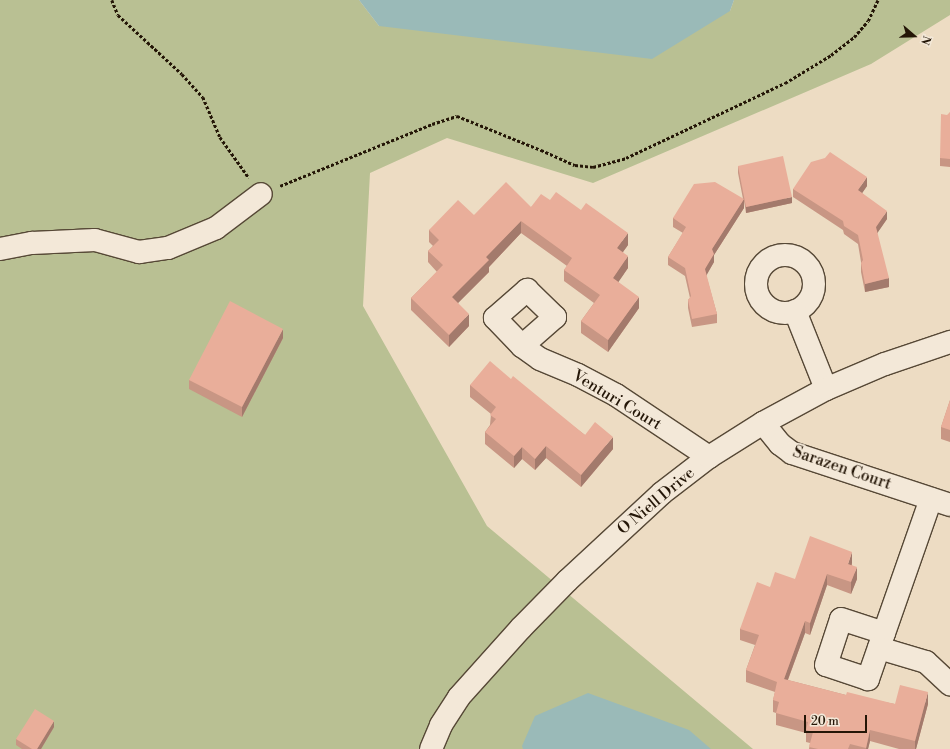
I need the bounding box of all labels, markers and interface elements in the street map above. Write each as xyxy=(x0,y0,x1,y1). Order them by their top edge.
north arrow xyxy=(894,16,934,56)
text: N xyxy=(917,34,933,47)
street label: Venturi Court xyxy=(569,366,665,434)
street label: Sarazen Court xyxy=(790,442,894,494)
street label: O Niell Drive xyxy=(614,463,698,539)
scale bar xyxy=(806,707,869,733)
text: 20 m xyxy=(811,714,839,729)

